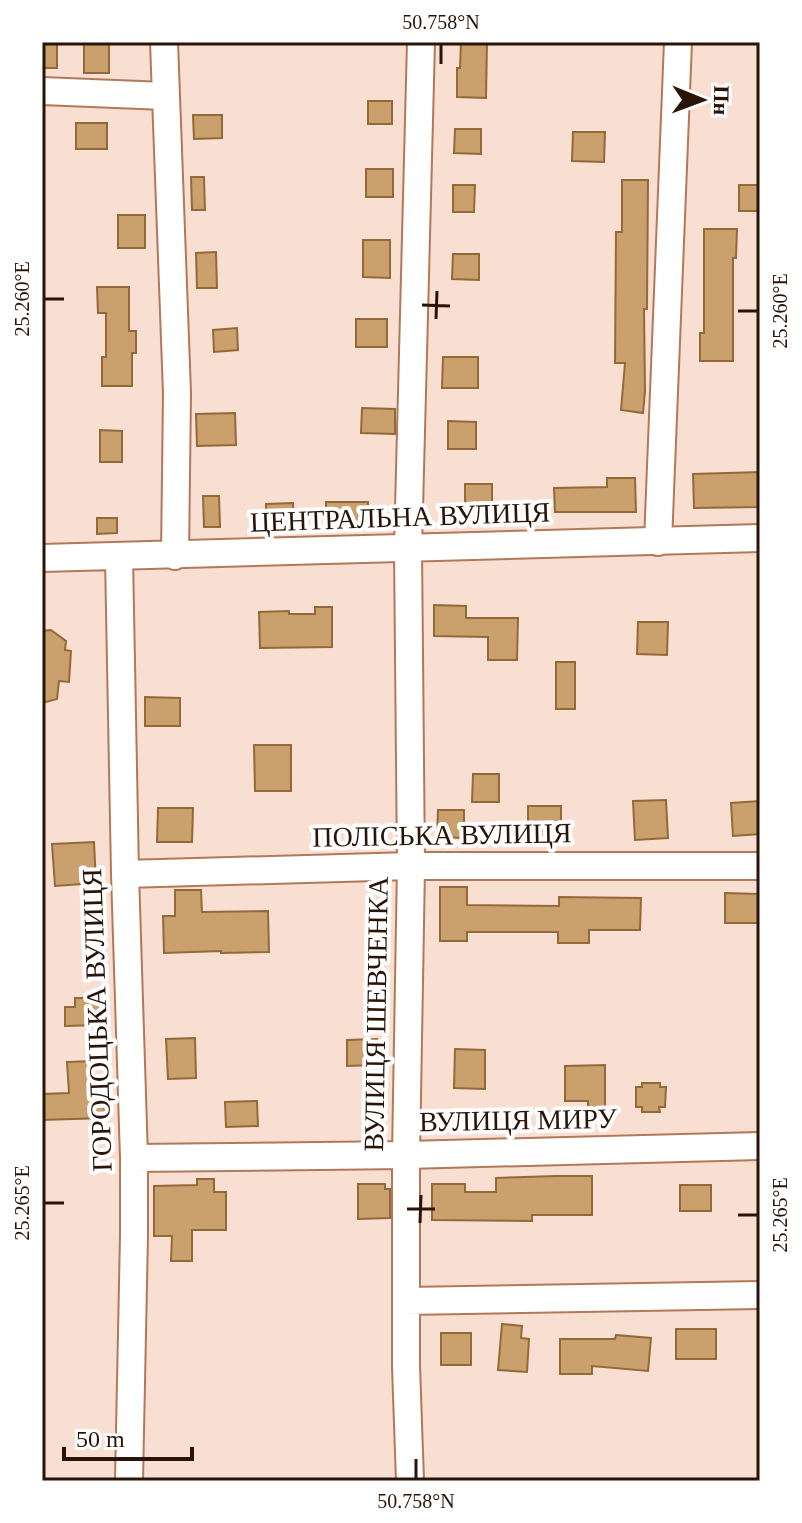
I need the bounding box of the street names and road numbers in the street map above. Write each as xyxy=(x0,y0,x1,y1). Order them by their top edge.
street label: ЦЕНТРАЛЬНА ВУЛИЦЯ xyxy=(249,496,551,538)
street label: ПОЛІСЬКА ВУЛИЦЯ xyxy=(312,817,572,853)
street label: ГОРОДОЦЬКА ВУЛИЦЯ xyxy=(76,868,118,1172)
street label: ВУЛИЦЯ ШЕВЧЕНКА xyxy=(358,875,394,1152)
street label: ВУЛИЦЯ МИРУ xyxy=(419,1103,617,1137)

